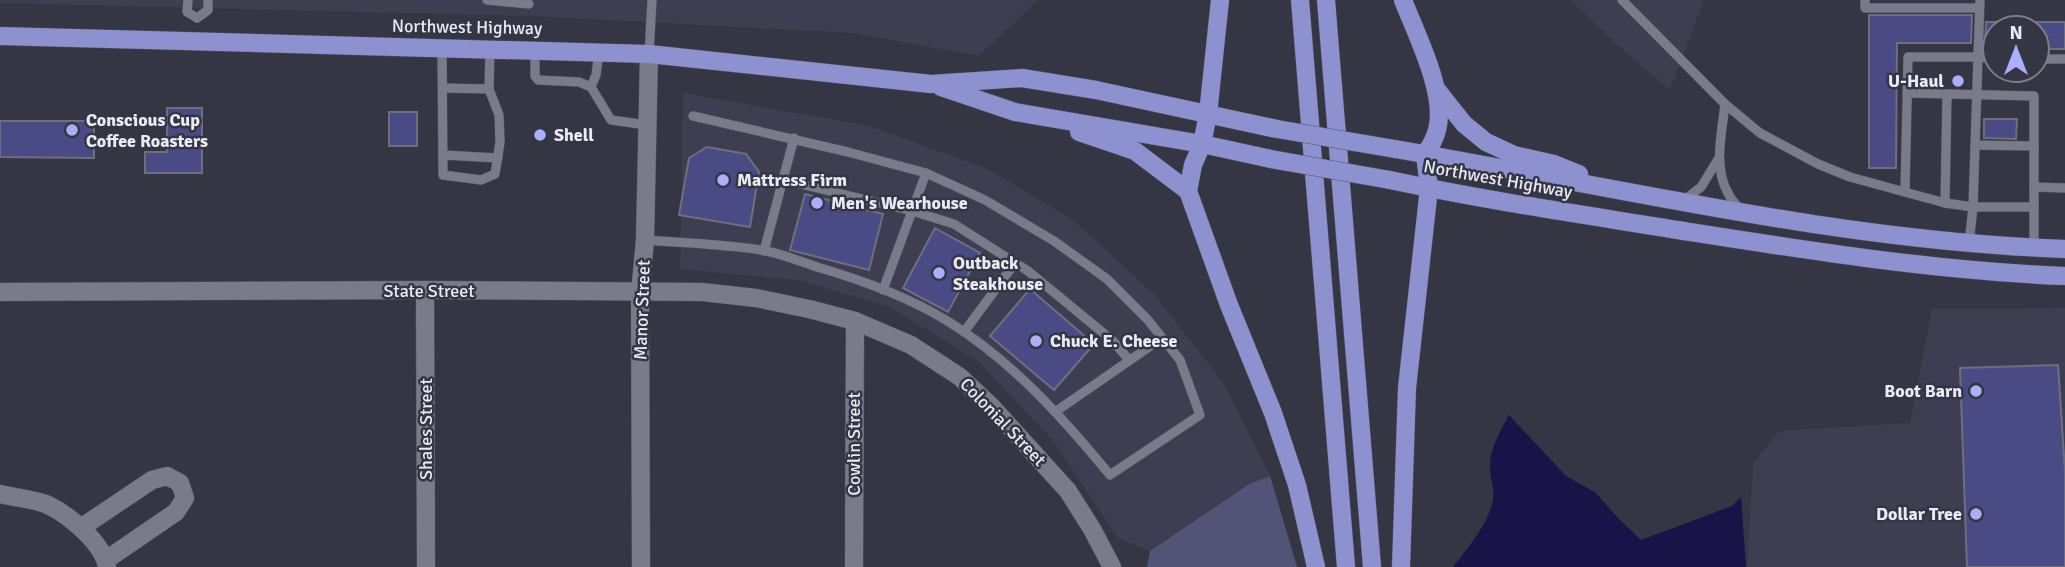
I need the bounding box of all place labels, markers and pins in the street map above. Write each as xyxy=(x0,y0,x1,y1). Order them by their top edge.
place label: U-Haul xyxy=(1888,70,1944,92)
marker: U-Haul xyxy=(1950,73,1966,89)
place label: Conscious Cup Coffee Roasters xyxy=(86,109,208,152)
marker: Conscious Cup Coffee Roasters xyxy=(64,122,80,138)
place label: Shell xyxy=(554,124,594,146)
marker: Shell xyxy=(532,127,548,143)
place label: Mattress Firm xyxy=(737,169,847,191)
marker: Mattress Firm xyxy=(715,172,731,188)
place label: Men's Wearhouse xyxy=(831,192,968,214)
marker: Men's Wearhouse xyxy=(809,195,825,211)
place label: Outback Steakhouse xyxy=(953,252,1043,295)
marker: Outback Steakhouse xyxy=(931,265,947,281)
place label: Chuck E. Cheese xyxy=(1050,330,1178,352)
marker: Chuck E. Cheese xyxy=(1028,333,1044,349)
place label: Boot Barn xyxy=(1884,380,1962,402)
marker: Boot Barn xyxy=(1968,383,1984,399)
place label: Dollar Tree xyxy=(1876,503,1962,525)
marker: Dollar Tree xyxy=(1968,506,1984,522)

